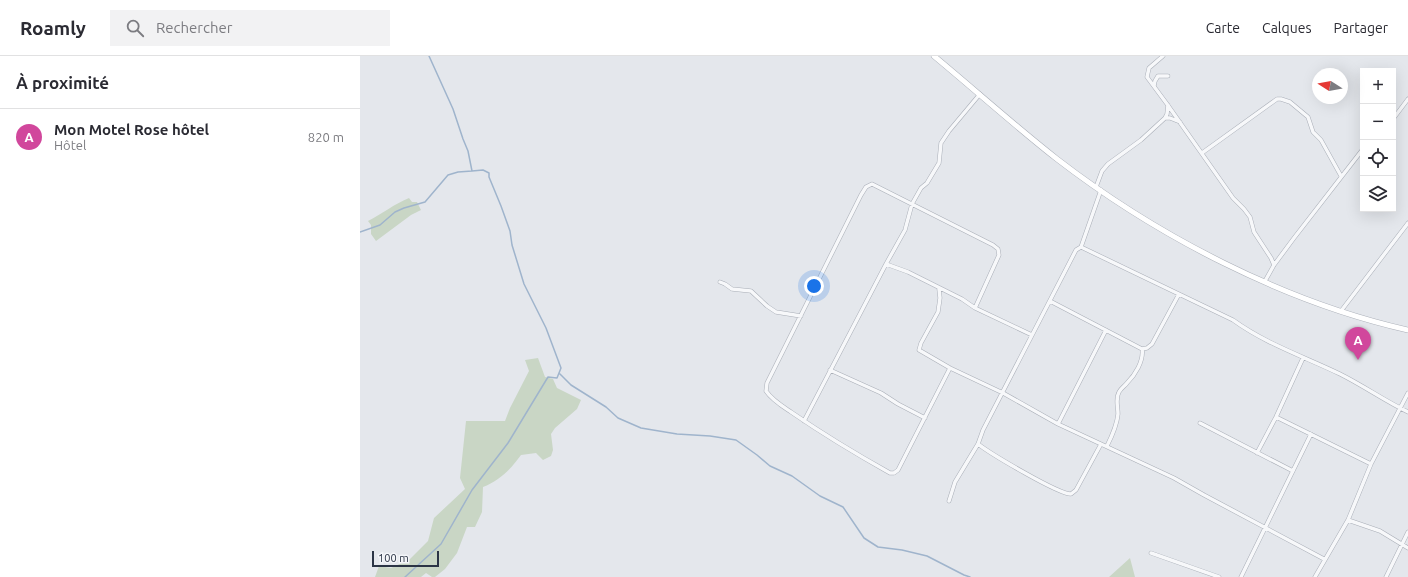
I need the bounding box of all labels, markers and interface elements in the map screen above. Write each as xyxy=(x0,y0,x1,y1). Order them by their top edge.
search box xyxy=(110,10,390,46)
text: Roamly xyxy=(20,17,86,39)
icon: search xyxy=(124,17,146,39)
text: Rechercher xyxy=(156,19,233,36)
text: Carte xyxy=(1206,20,1240,36)
text: Calques xyxy=(1262,20,1311,36)
text: Partager xyxy=(1333,20,1388,36)
north arrow xyxy=(1312,68,1348,104)
map controls xyxy=(1360,68,1396,212)
button: + xyxy=(1360,68,1396,104)
text: À proximité xyxy=(16,73,109,92)
button: − xyxy=(1360,104,1396,140)
text: Mon Motel Rose hôtel xyxy=(54,121,209,138)
text: A xyxy=(24,130,34,144)
text: 820 m xyxy=(308,130,344,144)
text: Hôtel xyxy=(54,138,86,152)
button: locate xyxy=(1360,140,1396,176)
button: layers xyxy=(1360,176,1396,212)
your location xyxy=(804,276,824,296)
pin: A xyxy=(1345,327,1371,360)
scale bar xyxy=(372,549,439,568)
text: 100 m xyxy=(378,552,409,564)

